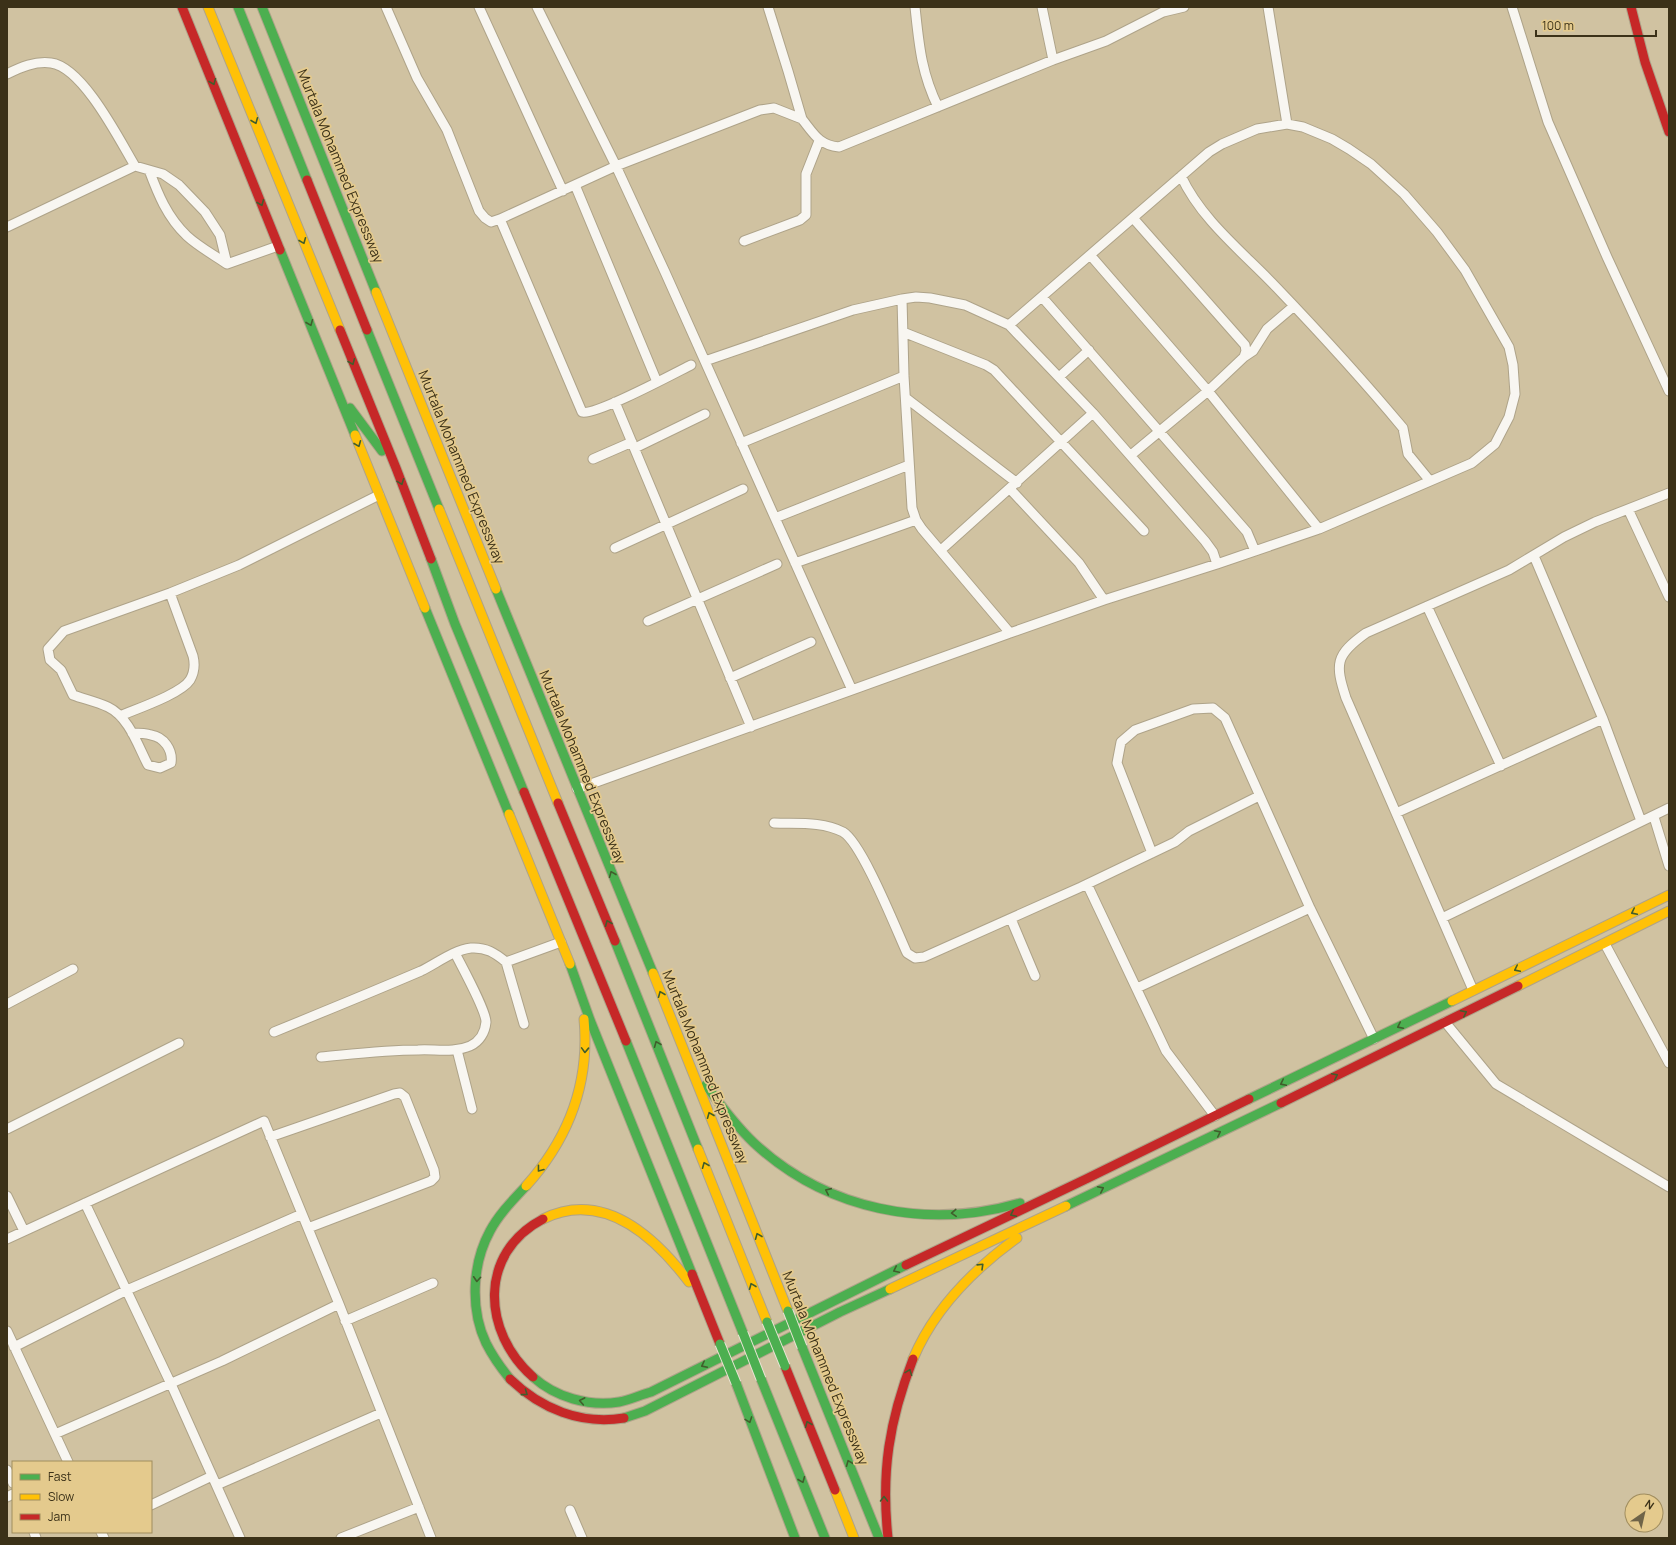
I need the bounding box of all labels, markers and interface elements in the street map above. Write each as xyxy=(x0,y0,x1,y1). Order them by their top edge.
scale bar xyxy=(1536,12,1656,38)
text: 100 m xyxy=(1542,17,1574,34)
street label: Murtala Mohammed Expressway xyxy=(293,66,389,266)
one-way arrow xyxy=(208,79,216,86)
one-way arrow xyxy=(250,117,258,124)
one-way arrow xyxy=(257,199,265,206)
one-way arrow xyxy=(299,238,307,245)
one-way arrow xyxy=(305,320,313,327)
one-way arrow xyxy=(348,358,356,365)
street label: Murtala Mohammed Expressway xyxy=(414,367,510,567)
one-way arrow xyxy=(353,439,361,447)
one-way arrow xyxy=(397,479,405,486)
street label: Murtala Mohammed Expressway xyxy=(535,667,631,867)
one-way arrow xyxy=(608,871,616,878)
one-way arrow xyxy=(1631,907,1638,915)
one-way arrow xyxy=(605,920,613,928)
one-way arrow xyxy=(1514,964,1521,972)
street label: Murtala Mohammed Expressway xyxy=(658,967,754,1167)
one-way arrow xyxy=(658,991,666,998)
one-way arrow xyxy=(1460,1010,1467,1018)
one-way arrow xyxy=(1397,1021,1405,1029)
one-way arrow xyxy=(653,1040,661,1047)
one-way arrow xyxy=(581,1047,589,1053)
one-way arrow xyxy=(1330,1073,1338,1081)
one-way arrow xyxy=(1280,1078,1288,1086)
one-way arrow xyxy=(706,1111,714,1118)
one-way arrow xyxy=(1213,1130,1221,1138)
one-way arrow xyxy=(701,1161,709,1168)
one-way arrow xyxy=(538,1165,545,1172)
one-way arrow xyxy=(1096,1186,1104,1194)
one-way arrow xyxy=(824,1188,831,1196)
one-way arrow xyxy=(951,1209,957,1218)
one-way arrow xyxy=(1010,1209,1018,1217)
one-way arrow xyxy=(755,1232,763,1240)
one-way arrow xyxy=(976,1263,984,1271)
one-way arrow xyxy=(892,1265,900,1273)
street label: Murtala Mohammed Expressway xyxy=(778,1268,874,1468)
one-way arrow xyxy=(472,1276,481,1282)
one-way arrow xyxy=(749,1282,757,1289)
one-way arrow xyxy=(701,1360,708,1368)
one-way arrow xyxy=(904,1369,912,1376)
one-way arrow xyxy=(521,1388,528,1396)
one-way arrow xyxy=(579,1397,585,1405)
one-way arrow xyxy=(745,1416,753,1423)
one-way arrow xyxy=(805,1420,813,1427)
one-way arrow xyxy=(846,1459,854,1467)
legend xyxy=(12,1461,152,1533)
text: Fast xyxy=(48,1468,72,1485)
one-way arrow xyxy=(797,1476,805,1484)
text: Slow xyxy=(48,1488,74,1505)
north arrow xyxy=(1624,1493,1664,1533)
one-way arrow xyxy=(880,1496,888,1502)
text: N xyxy=(1642,1496,1657,1513)
text: Jam xyxy=(48,1508,70,1525)

